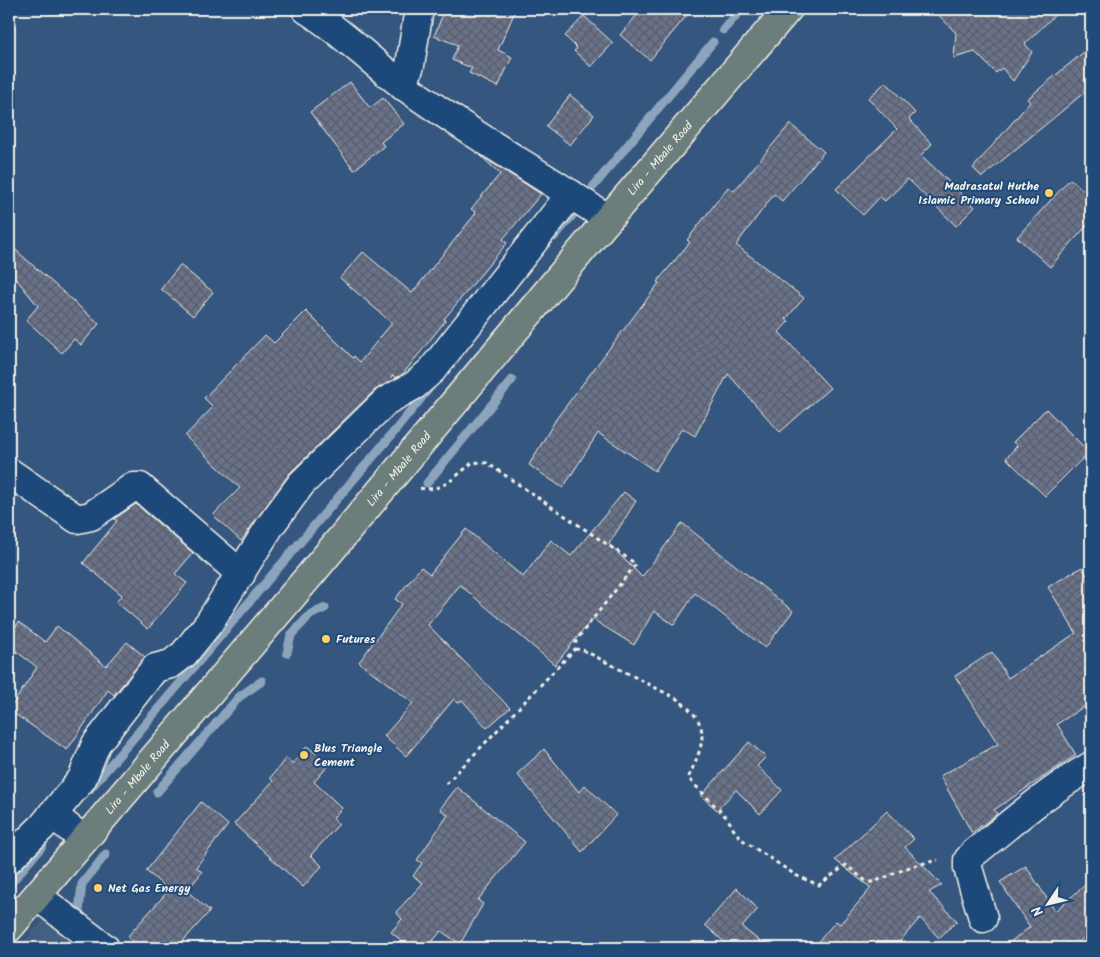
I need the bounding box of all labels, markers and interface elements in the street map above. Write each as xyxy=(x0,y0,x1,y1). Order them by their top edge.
street label: Lira - Mbale Road xyxy=(623,116,698,200)
place label: Madrasatul Huthe Islamic Primary School xyxy=(918,177,1040,210)
marker: Madrasatul Huthe Islamic Primary School xyxy=(1043,187,1055,199)
street label: Lira - Mbale Road xyxy=(362,427,436,511)
place label: Futures xyxy=(336,630,376,649)
marker: Futures xyxy=(320,633,332,645)
street label: Lira - Mbale Road xyxy=(100,735,176,819)
place label: Blus Triangle Cement xyxy=(314,739,382,772)
marker: Blus Triangle Cement xyxy=(298,749,310,761)
place label: Net Gas Energy xyxy=(108,879,191,898)
north arrow xyxy=(1022,880,1072,930)
marker: Net Gas Energy xyxy=(92,882,104,894)
text: N xyxy=(1027,901,1050,921)

